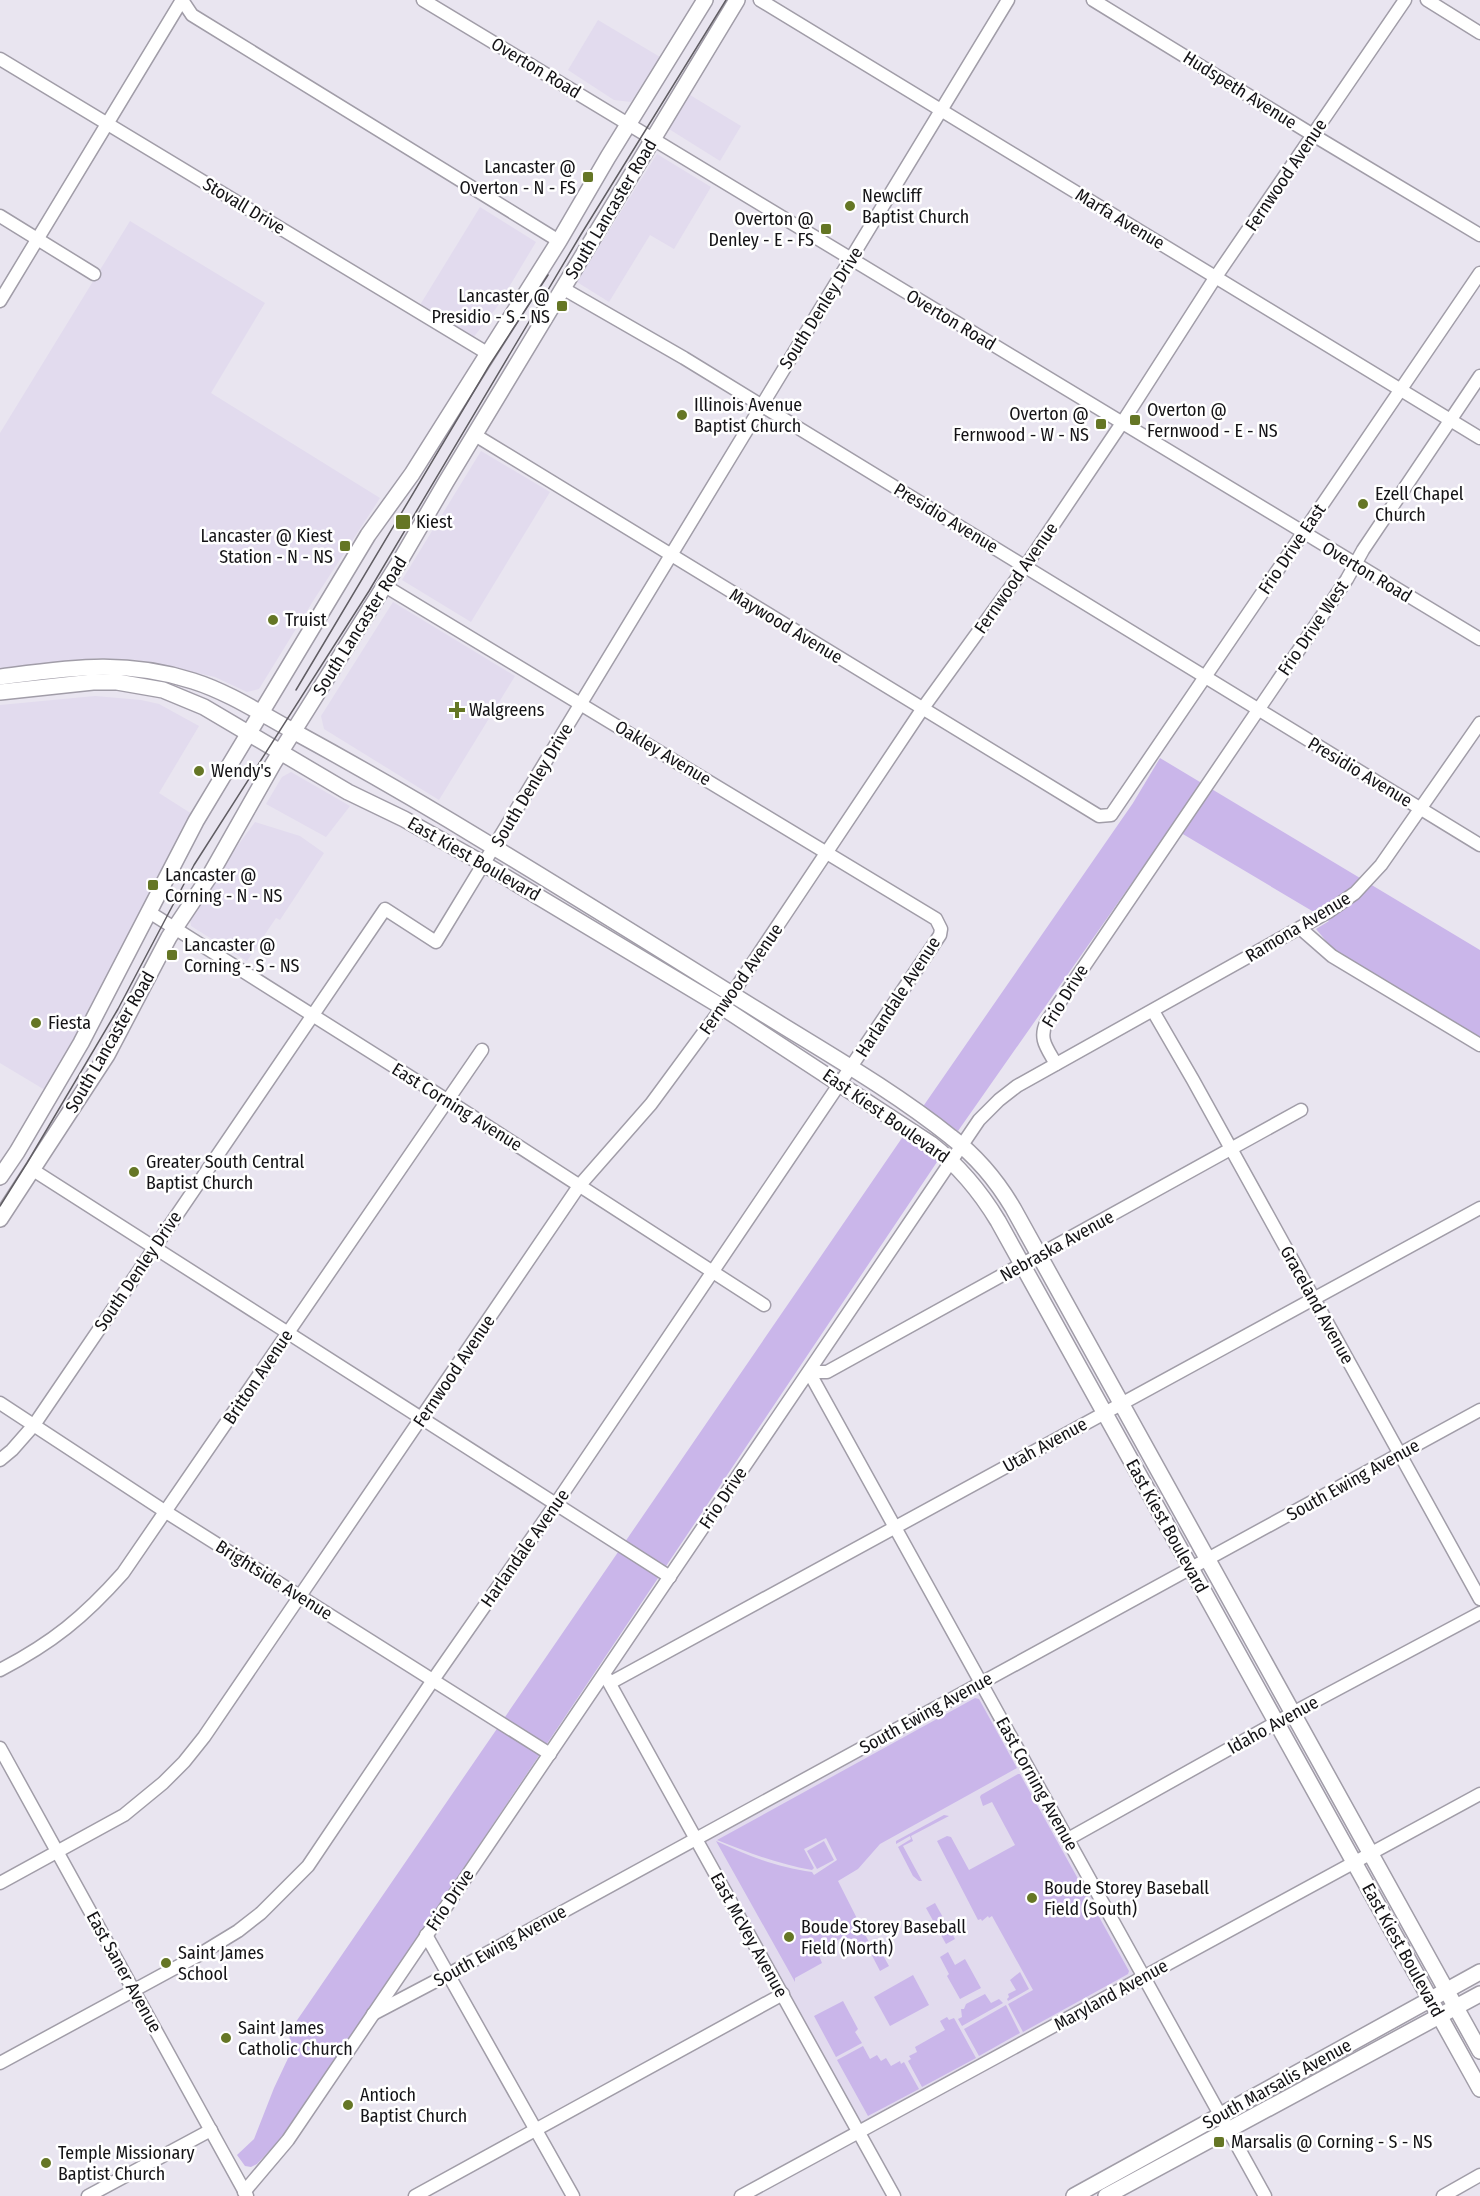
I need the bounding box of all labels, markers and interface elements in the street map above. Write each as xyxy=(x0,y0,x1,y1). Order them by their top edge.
street label: Overton Road xyxy=(487,33,585,103)
street label: Hudspeth Avenue xyxy=(1179,46,1301,134)
street label: Fernwood Avenue xyxy=(1240,115,1332,235)
street label: South Lancaster Road xyxy=(560,135,662,283)
place label: Lancaster @ Overton - N - FS xyxy=(459,156,576,199)
marker: Lancaster @ Overton - N - FS xyxy=(581,170,595,184)
street label: Stovall Drive xyxy=(199,173,289,239)
street label: Marfa Avenue xyxy=(1071,184,1169,254)
place label: Newcliff Baptist Church xyxy=(862,185,969,228)
marker: Newcliff Baptist Church xyxy=(843,199,857,213)
place label: Overton @ Denley - E - FS xyxy=(709,208,814,251)
marker: Overton @ Denley - E - FS xyxy=(819,222,833,236)
street label: South Denley Drive xyxy=(775,243,868,373)
place label: Lancaster @ Presidio - S - NS xyxy=(431,285,550,328)
street label: Overton Road xyxy=(902,285,1000,355)
marker: Lancaster @ Presidio - S - NS xyxy=(555,299,569,313)
place label: Illinois Avenue Baptist Church xyxy=(694,394,802,437)
place label: Overton @ Fernwood - E - NS xyxy=(1147,399,1278,442)
place label: Overton @ Fernwood - W - NS xyxy=(953,403,1089,446)
marker: Illinois Avenue Baptist Church xyxy=(675,408,689,422)
marker: Overton @ Fernwood - E - NS xyxy=(1128,413,1142,427)
marker: Overton @ Fernwood - W - NS xyxy=(1094,417,1108,431)
street label: Presidio Avenue xyxy=(890,478,1002,558)
place label: Ezell Chapel Church xyxy=(1375,483,1464,526)
marker: Ezell Chapel Church xyxy=(1356,497,1370,511)
street label: Frio Drive East xyxy=(1254,499,1330,599)
place label: Kiest xyxy=(416,511,453,533)
marker: Kiest xyxy=(394,513,412,531)
street label: Fernwood Avenue xyxy=(970,518,1063,638)
place label: Lancaster @ Kiest Station - N - NS xyxy=(201,525,333,568)
street label: Overton Road xyxy=(1318,537,1416,607)
marker: Lancaster @ Kiest Station - N - NS xyxy=(338,539,352,553)
street label: South Lancaster Road xyxy=(308,552,412,700)
street label: Frio Drive West xyxy=(1273,576,1353,680)
street label: Maywood Avenue xyxy=(725,584,847,668)
place label: Truist xyxy=(285,609,327,631)
marker: Truist xyxy=(266,613,280,627)
place label: Walgreens xyxy=(469,699,545,721)
marker: Walgreens xyxy=(450,703,464,717)
street label: Oakley Avenue xyxy=(611,716,715,790)
street label: South Denley Drive xyxy=(486,719,578,851)
street label: Presidio Avenue xyxy=(1304,732,1416,812)
place label: Wendy's xyxy=(211,760,272,782)
marker: Wendy's xyxy=(192,764,206,778)
street label: East Kiest Boulevard xyxy=(404,812,544,906)
place label: Lancaster @ Corning - N - NS xyxy=(165,864,283,907)
marker: Lancaster @ Corning - N - NS xyxy=(146,878,160,892)
street label: Ramona Avenue xyxy=(1242,887,1354,967)
street label: Fernwood Avenue xyxy=(695,919,788,1039)
street label: Harlandale Avenue xyxy=(851,933,945,1061)
place label: Lancaster @ Corning - S - NS xyxy=(184,934,300,977)
marker: Lancaster @ Corning - S - NS xyxy=(165,948,179,962)
street label: Frio Drive xyxy=(1037,960,1093,1031)
street label: South Lancaster Road xyxy=(61,967,159,1117)
place label: Fiesta xyxy=(48,1012,91,1034)
marker: Fiesta xyxy=(29,1016,43,1030)
street label: East Corning Avenue xyxy=(388,1058,526,1156)
street label: East Kiest Boulevard xyxy=(818,1064,954,1168)
place label: Greater South Central Baptist Church xyxy=(146,1151,304,1194)
marker: Greater South Central Baptist Church xyxy=(127,1165,141,1179)
street label: Nebraska Avenue xyxy=(996,1206,1118,1286)
street label: South Denley Drive xyxy=(90,1207,186,1335)
street label: Graceland Avenue xyxy=(1275,1242,1359,1368)
street label: Fernwood Avenue xyxy=(408,1311,500,1431)
street label: Britton Avenue xyxy=(218,1325,298,1429)
street label: Utah Avenue xyxy=(999,1413,1091,1477)
street label: South Ewing Avenue xyxy=(1283,1434,1423,1526)
street label: East Kiest Boulevard xyxy=(1121,1455,1213,1597)
street label: Frio Drive xyxy=(694,1463,752,1533)
street label: Harlandale Avenue xyxy=(476,1485,574,1611)
street label: Brightside Avenue xyxy=(212,1535,337,1625)
street label: South Ewing Avenue xyxy=(856,1667,996,1759)
street label: Idaho Avenue xyxy=(1224,1691,1322,1759)
street label: East Corning Avenue xyxy=(991,1713,1083,1855)
street label: Frio Drive xyxy=(421,1865,479,1935)
street label: East McVey Avenue xyxy=(706,1869,792,2001)
place label: Boude Storey Baseball Field (South) xyxy=(1044,1877,1209,1920)
street label: East Kiest Boulevard xyxy=(1357,1879,1449,2021)
marker: Boude Storey Baseball Field (South) xyxy=(1025,1891,1039,1905)
street label: South Ewing Avenue xyxy=(430,1900,570,1992)
street label: East Saner Avenue xyxy=(82,1907,167,2037)
place label: Boude Storey Baseball Field (North) xyxy=(801,1916,966,1959)
marker: Boude Storey Baseball Field (North) xyxy=(782,1930,796,1944)
place label: Saint James School xyxy=(178,1942,264,1985)
street label: Maryland Avenue xyxy=(1050,1955,1172,2035)
marker: Saint James School xyxy=(159,1956,173,1970)
place label: Saint James Catholic Church xyxy=(238,2017,353,2060)
marker: Saint James Catholic Church xyxy=(219,2031,233,2045)
street label: South Marsalis Avenue xyxy=(1199,2034,1355,2134)
place label: Antioch Baptist Church xyxy=(360,2084,467,2127)
marker: Antioch Baptist Church xyxy=(341,2098,355,2112)
place label: Marsalis @ Corning - S - NS xyxy=(1231,2131,1432,2153)
marker: Marsalis @ Corning - S - NS xyxy=(1212,2135,1226,2149)
place label: Temple Missionary Baptist Church xyxy=(58,2142,195,2185)
marker: Temple Missionary Baptist Church xyxy=(39,2156,53,2170)

